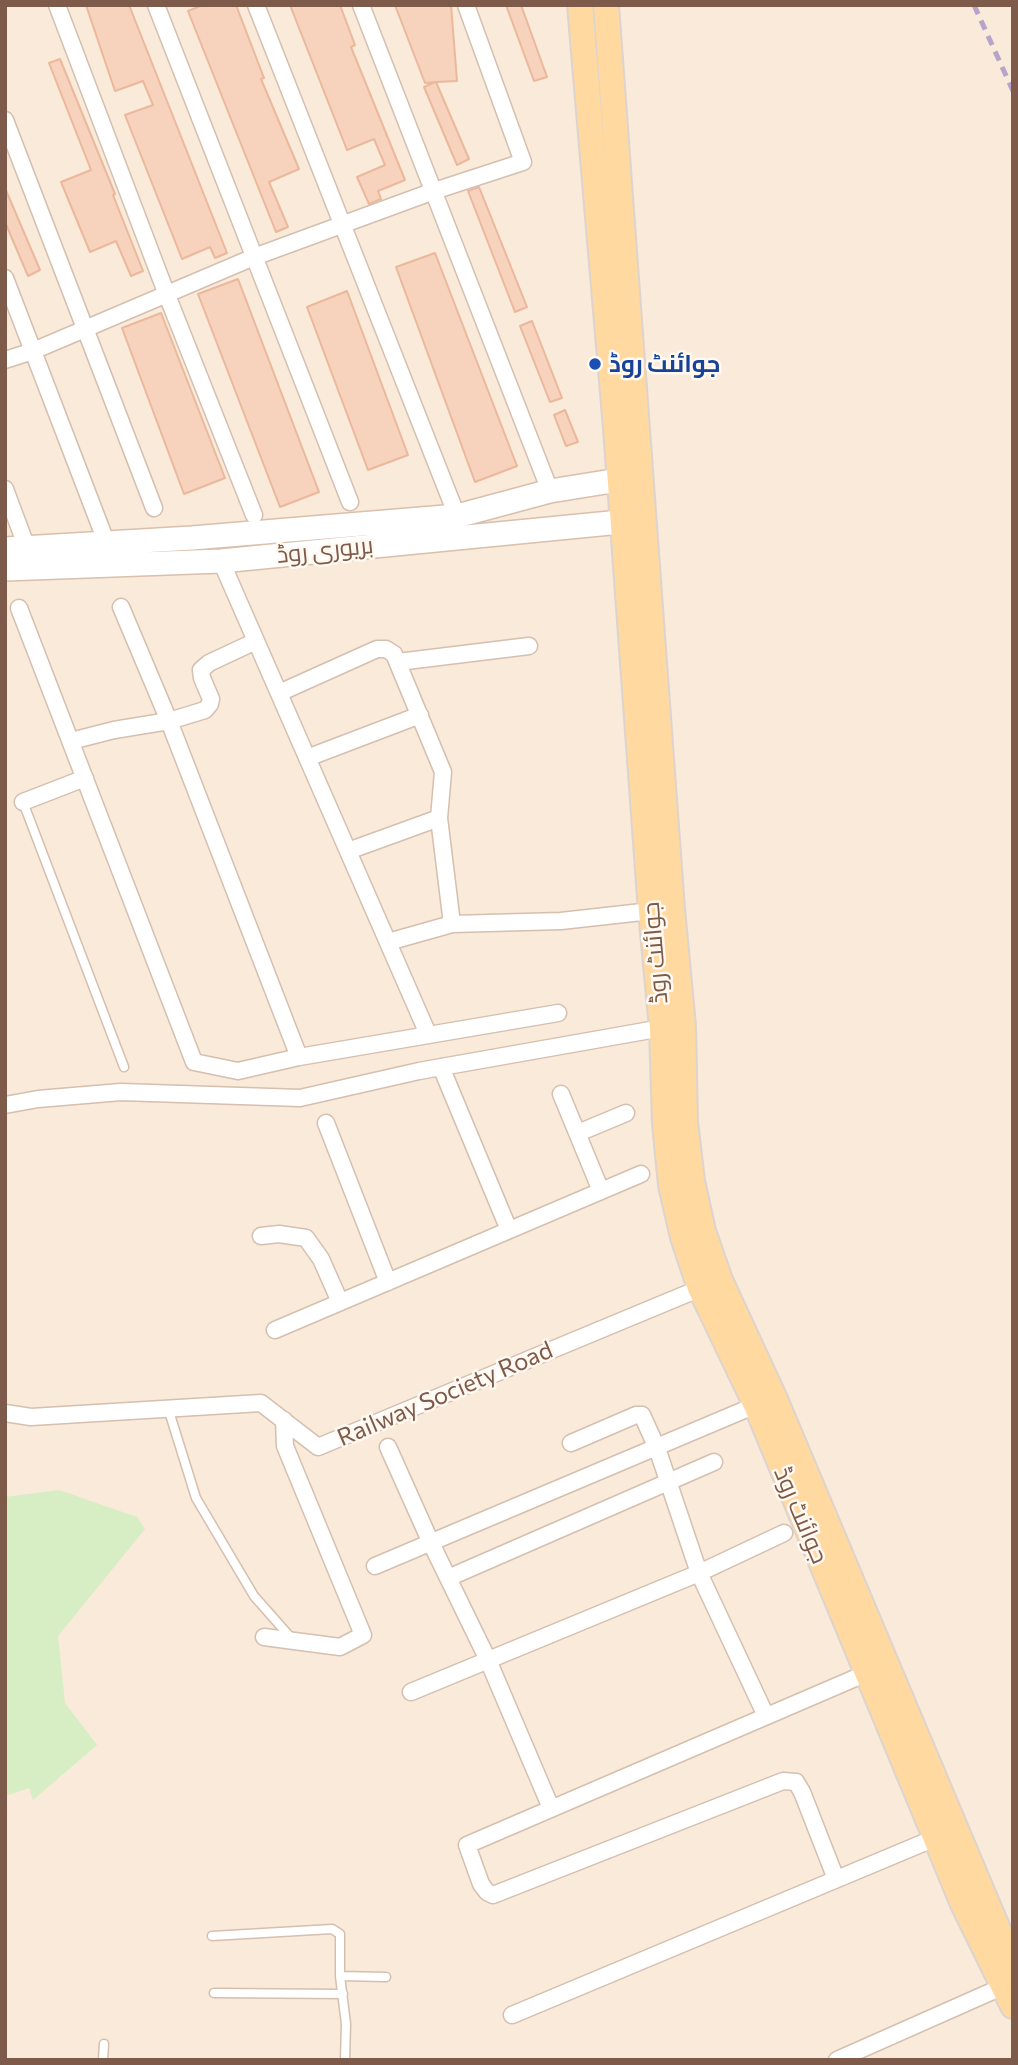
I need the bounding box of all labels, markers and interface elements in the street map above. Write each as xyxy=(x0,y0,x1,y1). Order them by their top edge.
place label: جوائنٹ روڈ xyxy=(609,350,720,378)
marker: جوائنٹ روڈ xyxy=(587,356,603,372)
street label: بریوری روڈ xyxy=(275,531,375,569)
street label: جوائنٹ روڈ xyxy=(636,901,674,1005)
street label: Railway Society Road xyxy=(333,1336,557,1452)
street label: جوائنٹ روڈ xyxy=(768,1462,834,1568)

